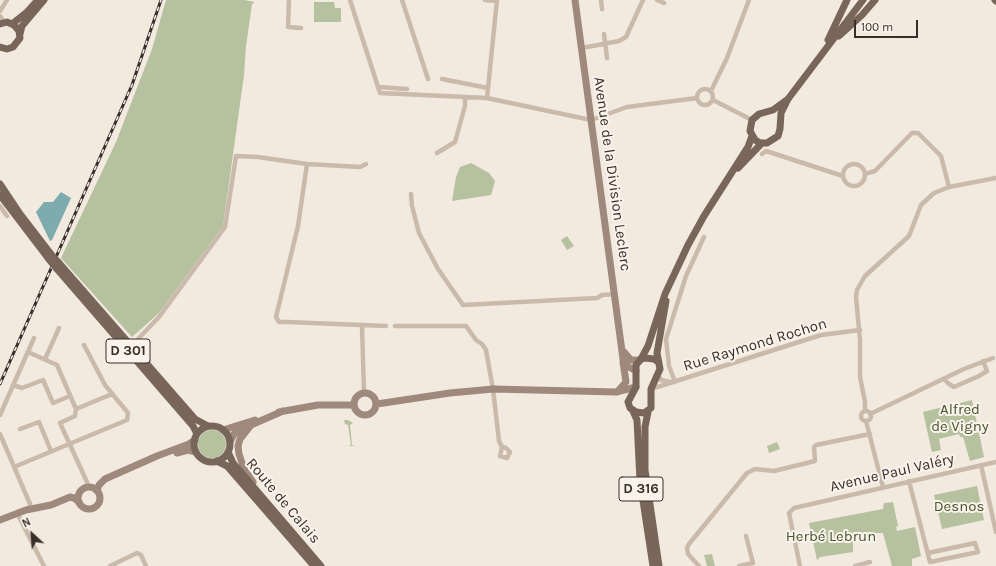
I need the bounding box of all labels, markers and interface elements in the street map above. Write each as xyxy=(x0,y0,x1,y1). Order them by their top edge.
scale bar xyxy=(856,12,920,38)
text: 100 m xyxy=(861,20,893,34)
street label: Avenue de la Division Leclerc xyxy=(589,76,635,272)
street label: Rue Raymond Rochon xyxy=(681,315,829,375)
road number: D 301 xyxy=(106,339,150,363)
park label: Alfred de Vigny xyxy=(931,401,989,436)
street label: Avenue Paul Valéry xyxy=(828,450,956,496)
street label: Route de Calais xyxy=(242,455,324,547)
road number: D 316 xyxy=(619,477,663,501)
park label: Desnos xyxy=(934,498,984,516)
north arrow xyxy=(12,514,52,554)
text: N xyxy=(20,515,33,530)
park label: Herbé Lebrun xyxy=(786,528,876,546)

